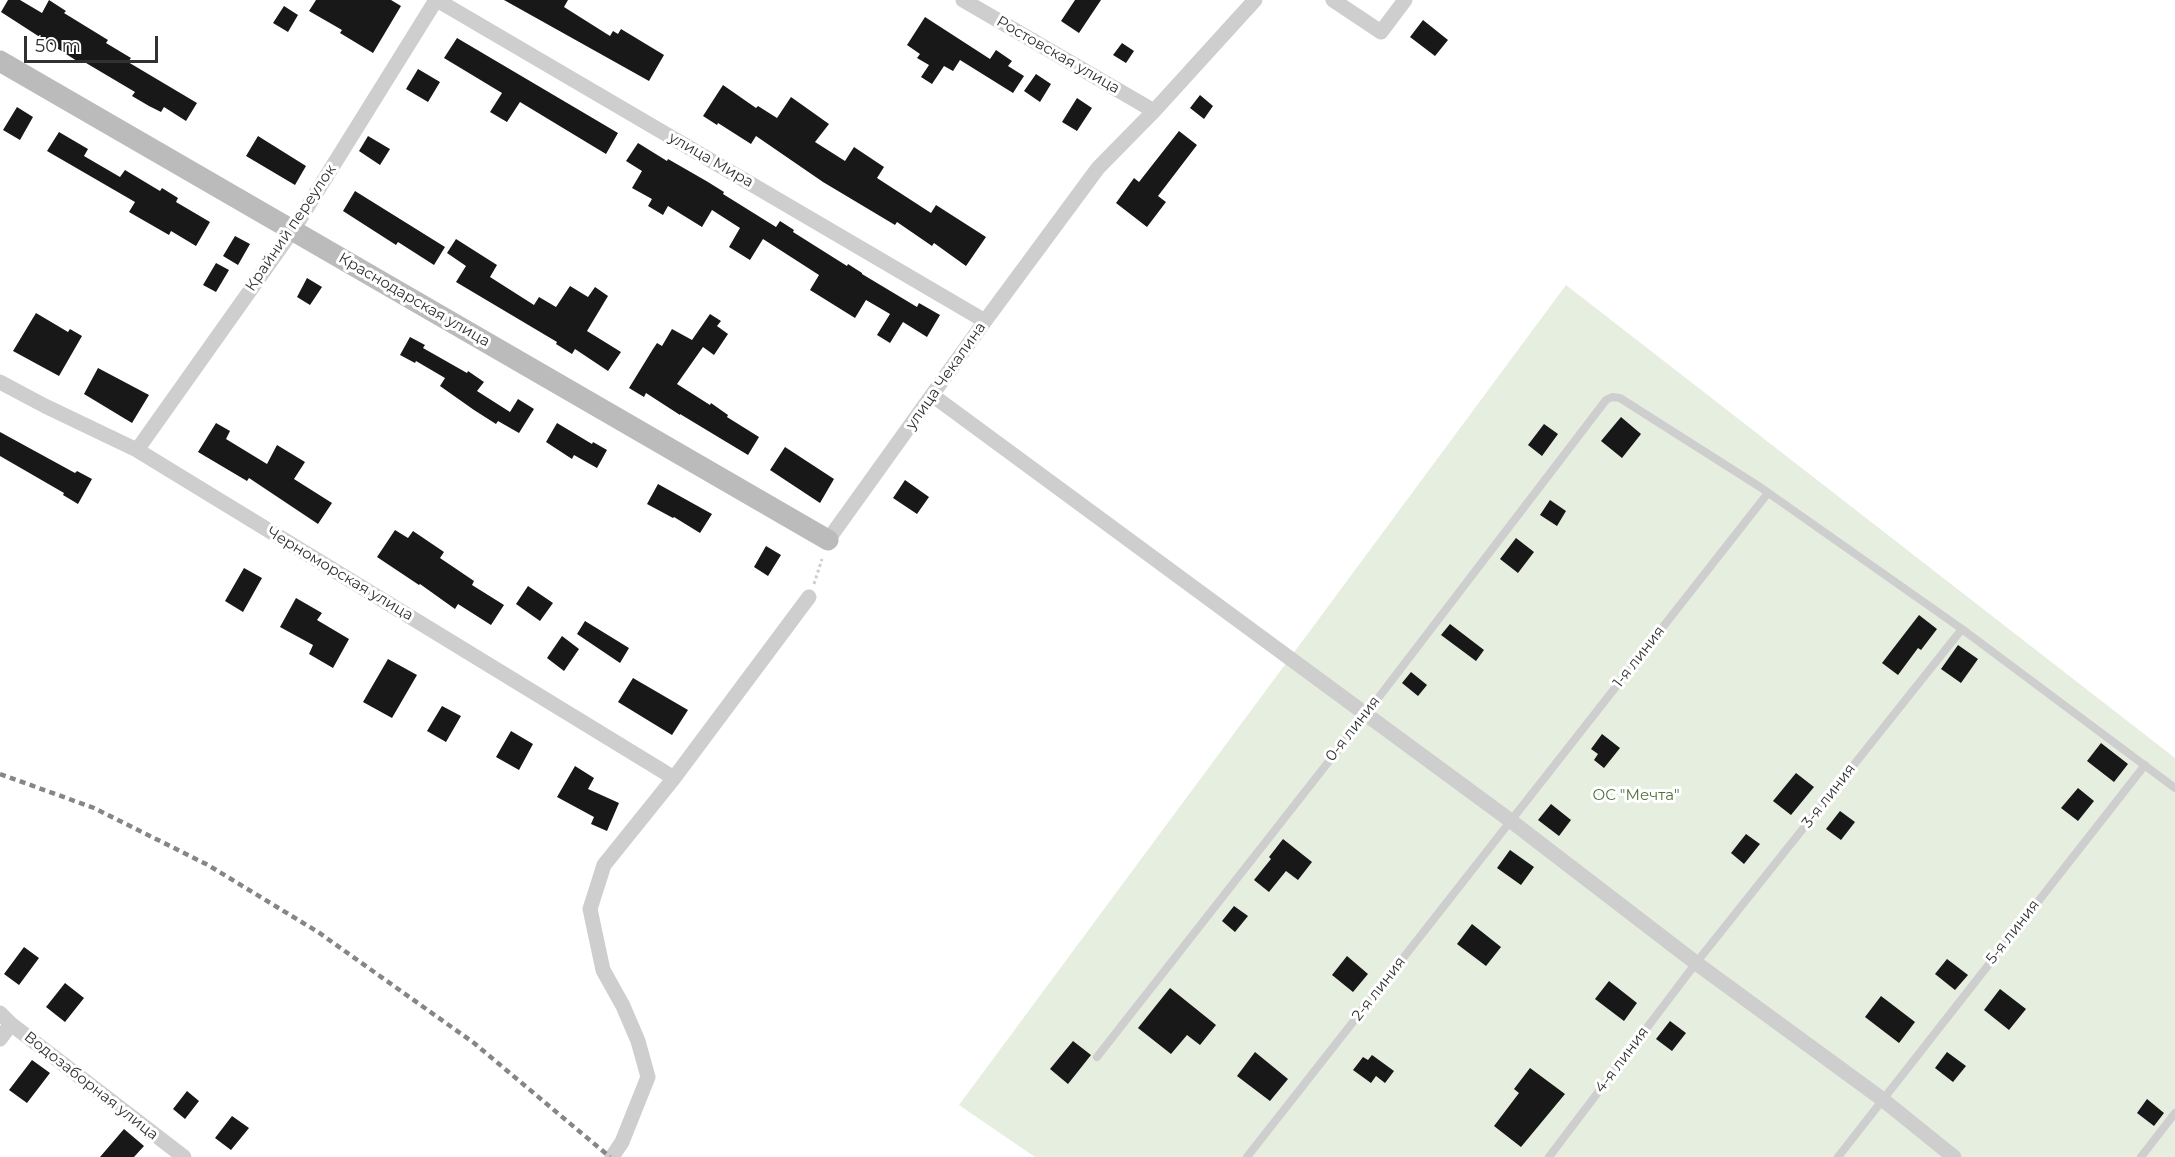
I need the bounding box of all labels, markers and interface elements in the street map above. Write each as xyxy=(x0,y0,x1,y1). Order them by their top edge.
street label: Ростовская улица xyxy=(993,12,1123,98)
scale bar xyxy=(27,24,160,62)
text: 50 m xyxy=(35,35,81,57)
street label: улица Мира xyxy=(666,129,756,191)
street label: Крайний переулок xyxy=(242,161,340,295)
street label: Краснодарская улица xyxy=(335,249,493,351)
street label: улица Чекалина xyxy=(902,319,990,433)
street label: Черноморская улица xyxy=(264,523,416,625)
street label: 1-я линия xyxy=(1609,623,1669,691)
street label: 0-я линия xyxy=(1322,693,1384,765)
street label: 3-я линия xyxy=(1798,760,1860,832)
park label: ОС "Мечта" xyxy=(1592,787,1680,805)
street label: 5-я линия xyxy=(1982,896,2044,968)
street label: 2-я линия xyxy=(1348,953,1410,1025)
street label: 4-я линия xyxy=(1591,1024,1653,1096)
street label: Водозаборная улица xyxy=(20,1028,162,1144)

